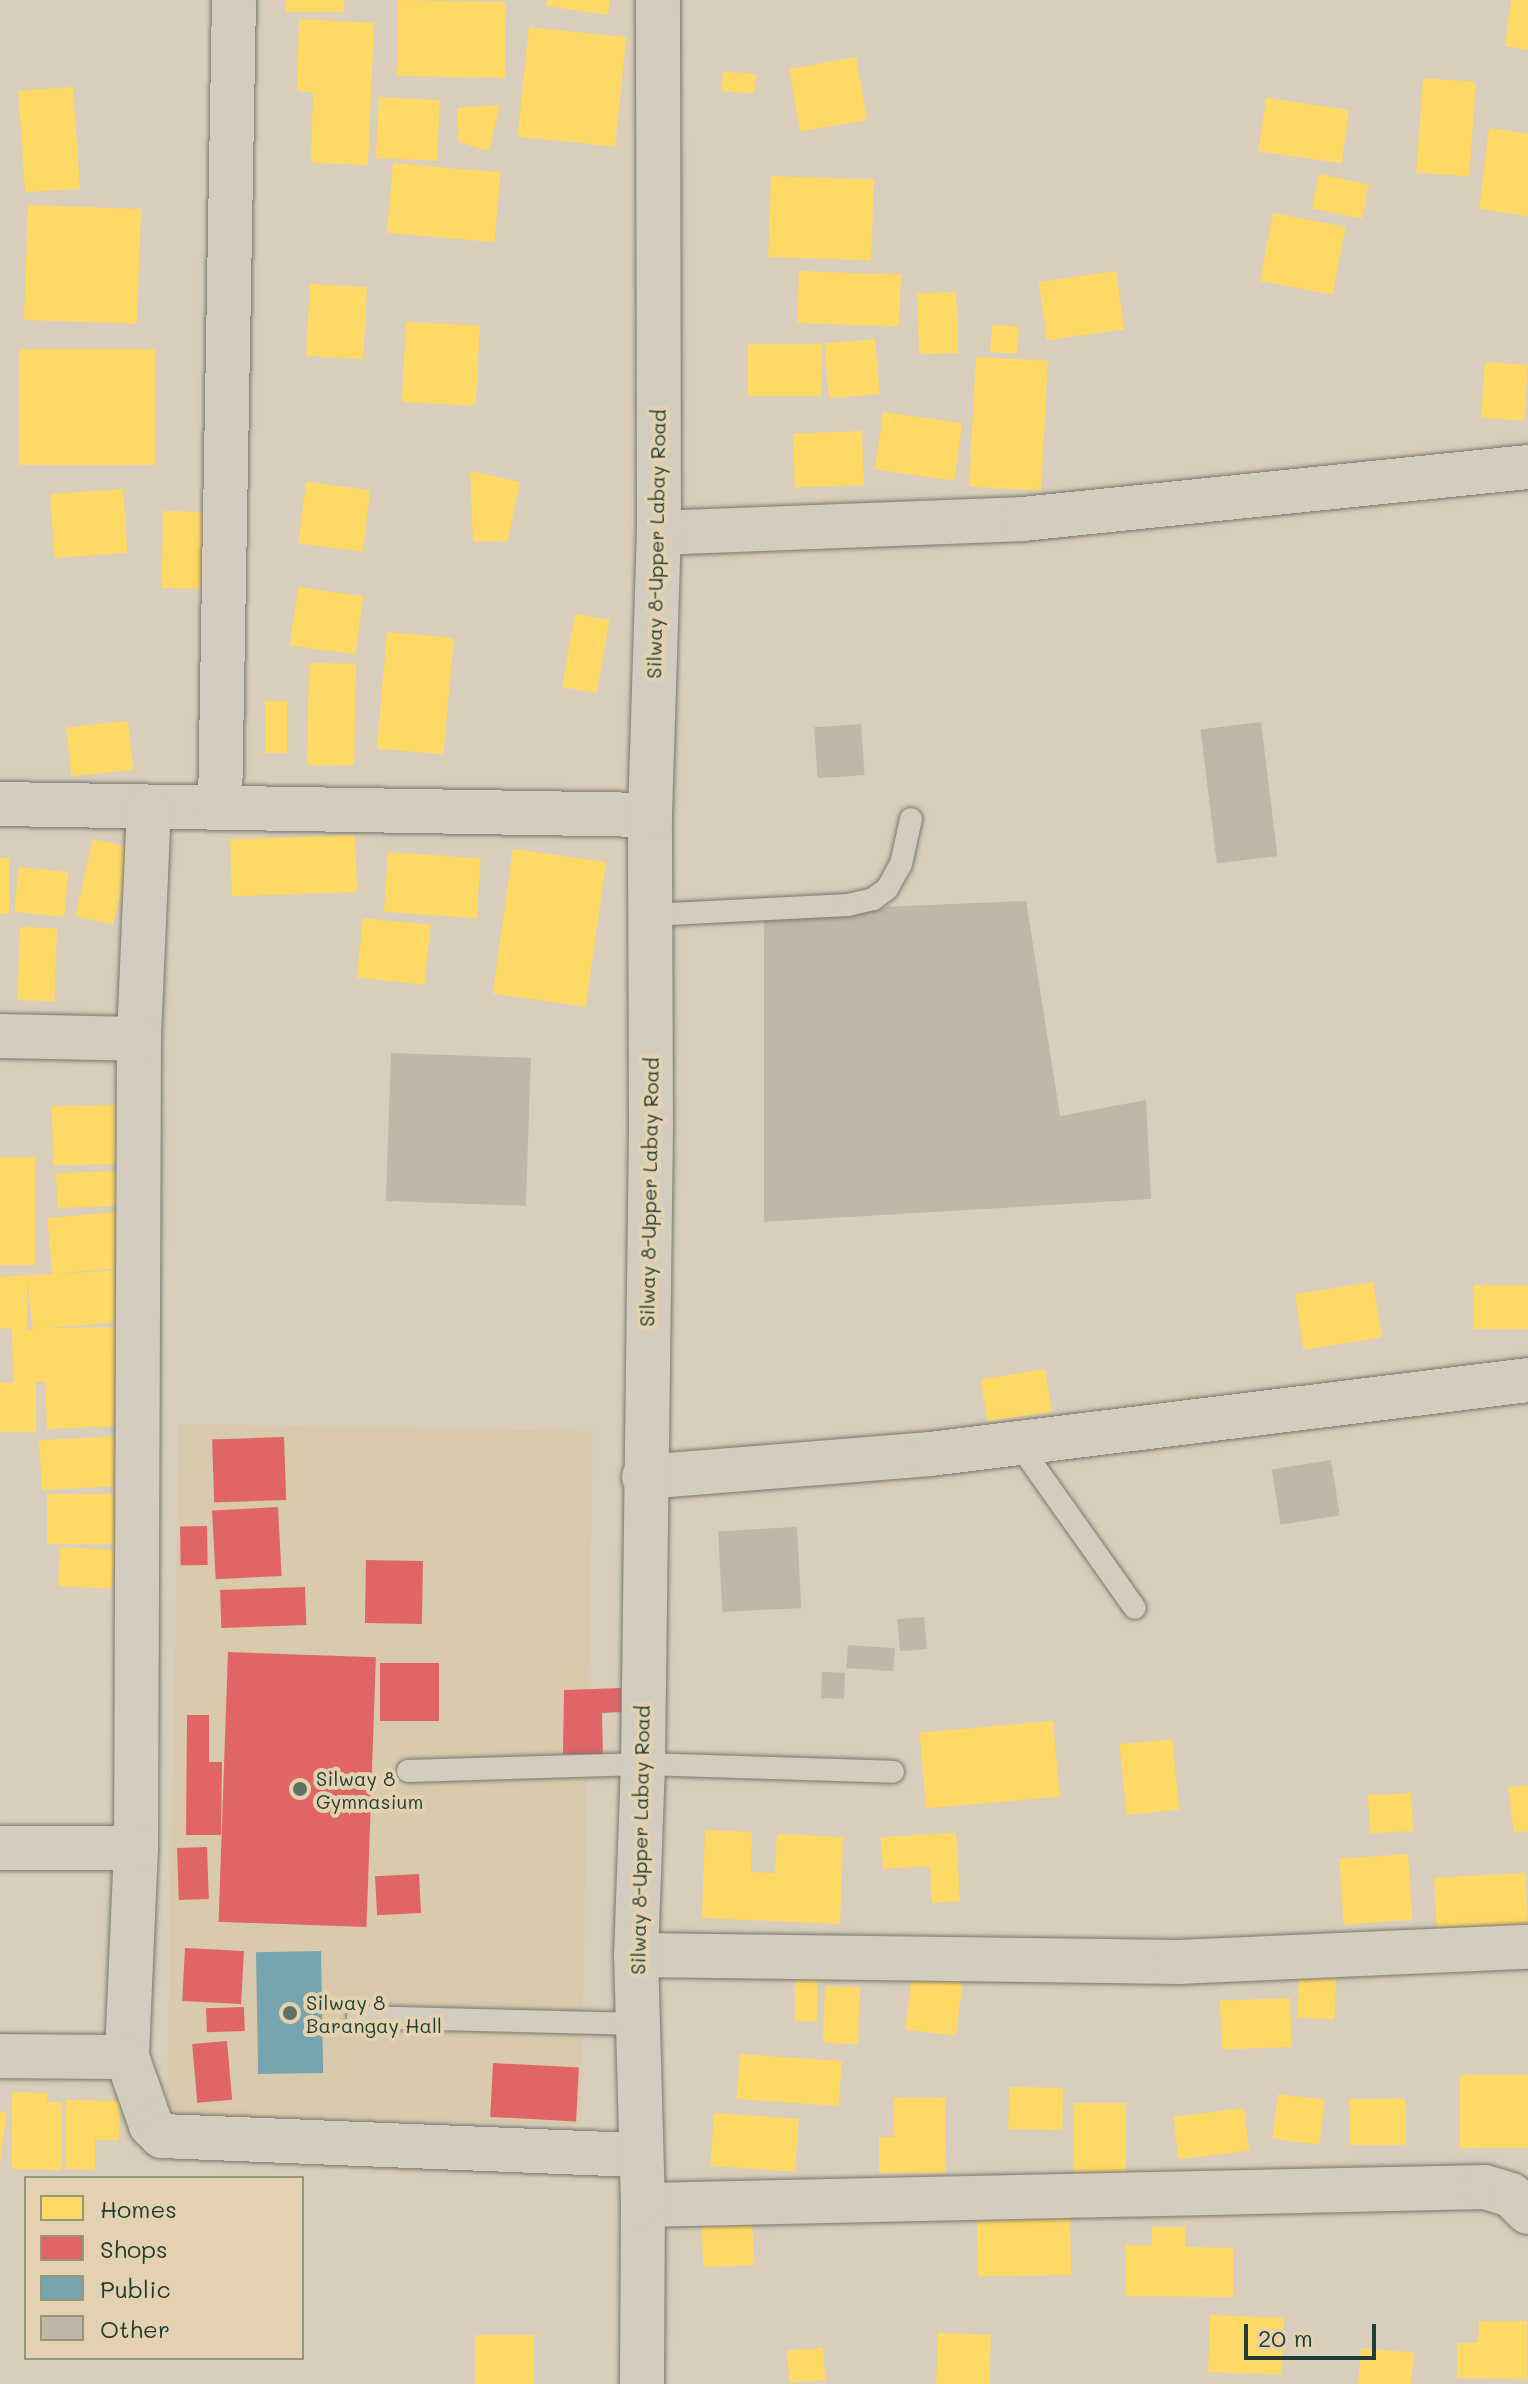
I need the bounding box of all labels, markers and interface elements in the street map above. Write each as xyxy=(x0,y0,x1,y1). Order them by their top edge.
street label: Silway 8-Upper Labay Road xyxy=(642,409,670,679)
street label: Silway 8-Upper Labay Road xyxy=(635,1057,663,1327)
street label: Silway 8-Upper Labay Road xyxy=(626,1705,654,1975)
place label: Silway 8 Gymnasium xyxy=(316,1766,423,1813)
marker: Silway 8 Gymnasium xyxy=(291,1780,309,1798)
place label: Silway 8 Barangay Hall xyxy=(306,1990,442,2037)
marker: Silway 8 Barangay Hall xyxy=(281,2004,299,2022)
legend xyxy=(24,2176,304,2360)
text: Homes xyxy=(100,2193,177,2224)
text: Shops xyxy=(100,2233,168,2264)
text: Public xyxy=(100,2273,171,2304)
scale bar xyxy=(1248,2308,1380,2358)
text: Other xyxy=(100,2313,170,2344)
text: 20 m xyxy=(1258,2322,1313,2353)

